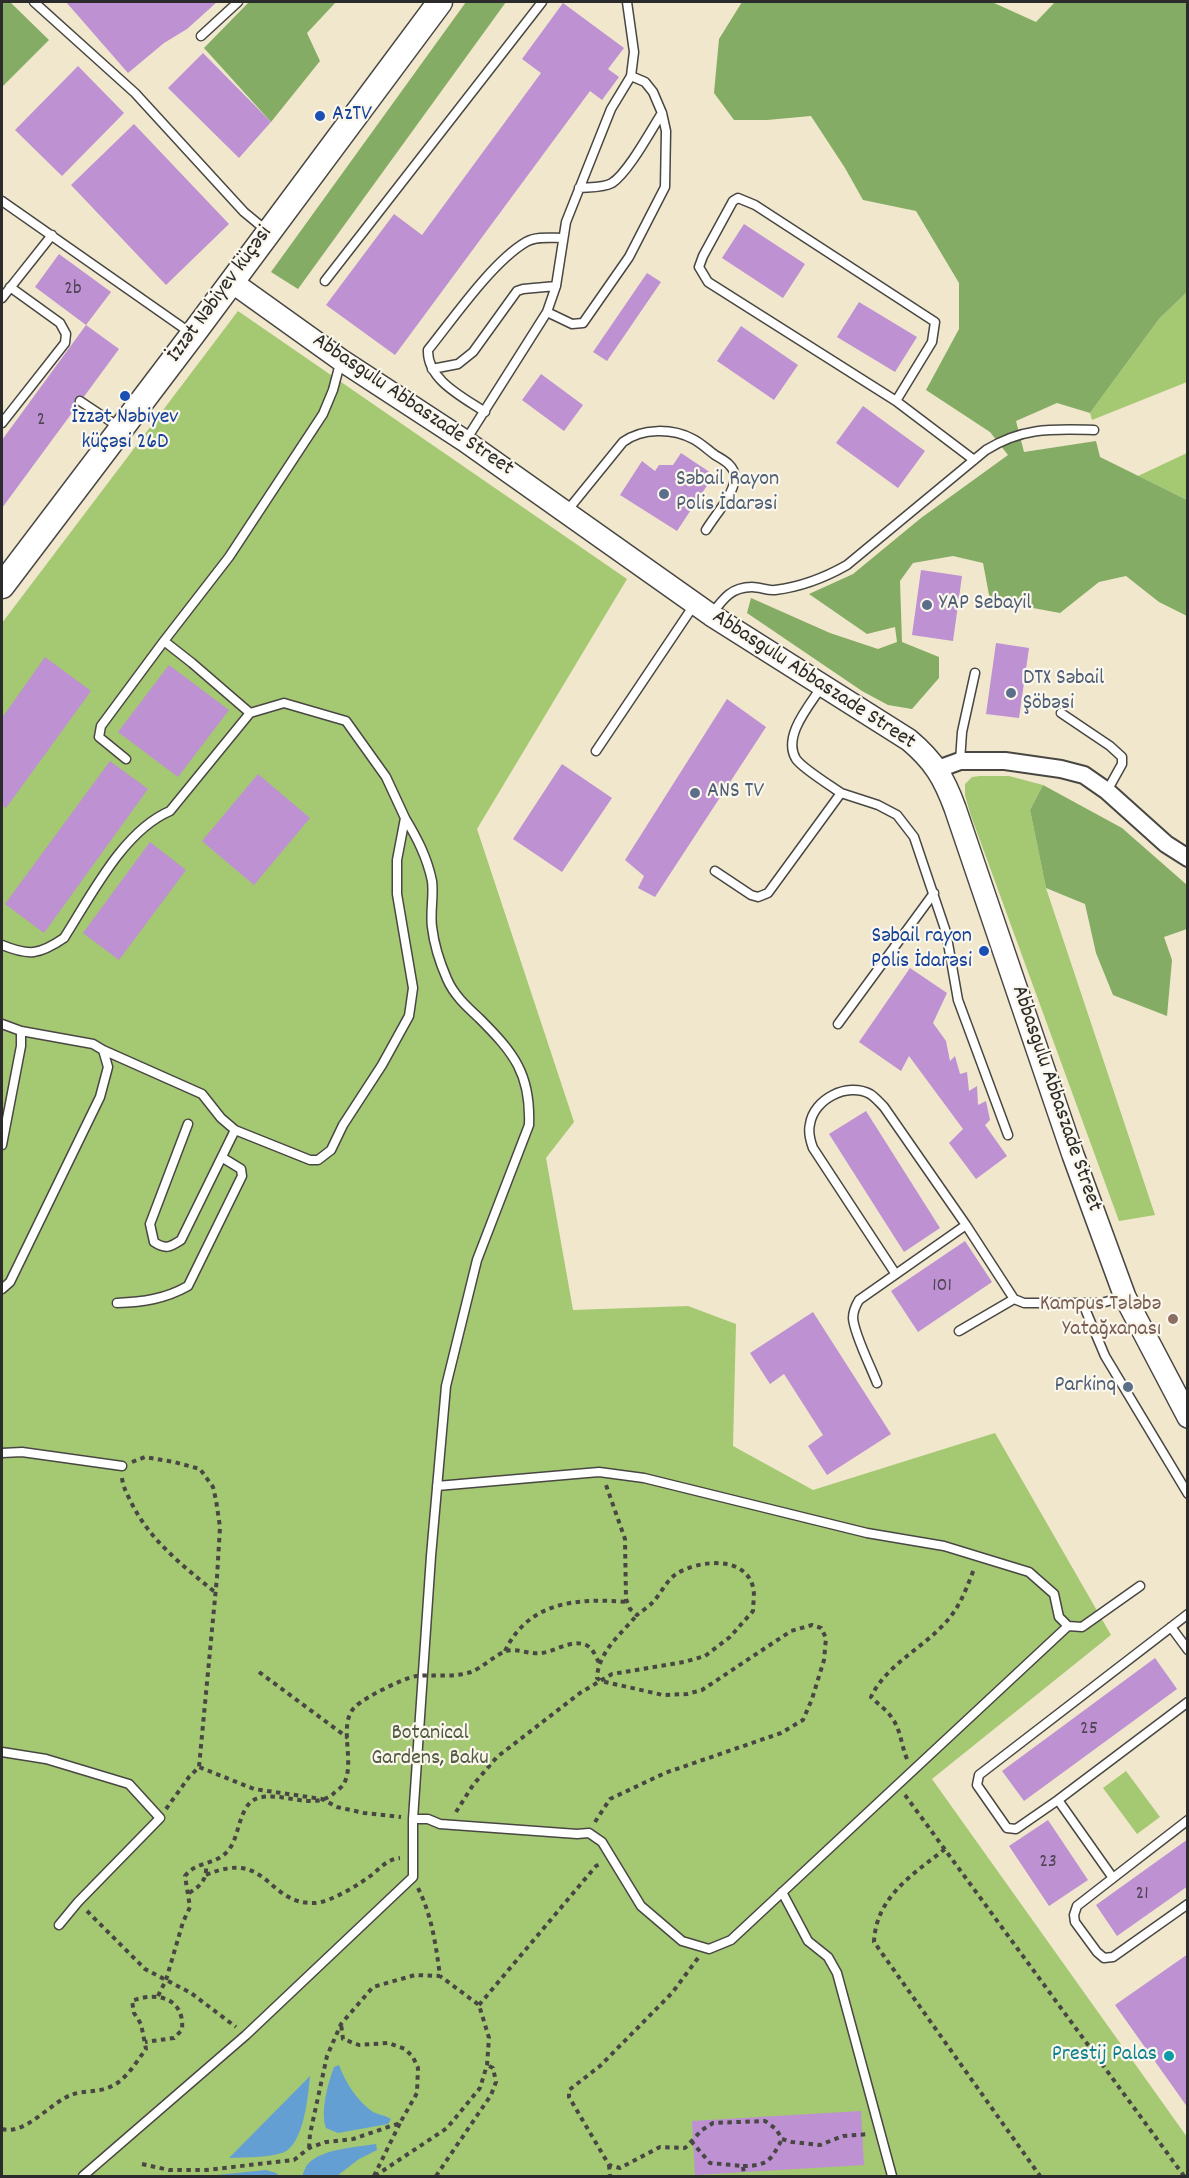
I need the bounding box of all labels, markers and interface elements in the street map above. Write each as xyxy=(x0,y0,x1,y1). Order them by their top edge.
place label: AzTV xyxy=(332,103,372,129)
marker: AzTV xyxy=(313,109,327,123)
street label: İzzət Nəbiyev küçəsi xyxy=(163,222,279,368)
house number: 2b xyxy=(64,278,82,302)
street label: Abbasgulu Abbaszade Street xyxy=(306,329,518,483)
marker: İzzət Nəbiyev küçəsi 26D xyxy=(118,389,132,403)
place label: İzzət Nəbiyev küçəsi 26D xyxy=(72,406,178,458)
house number: 2 xyxy=(37,409,45,433)
place label: Səbail Rayon Polis İdarəsi xyxy=(676,468,779,520)
marker: Səbail Rayon Polis İdarəsi xyxy=(657,487,671,501)
place label: YAP Sebayil xyxy=(939,592,1031,618)
marker: YAP Sebayil xyxy=(920,598,934,612)
street label: Abbasgulu Abbaszade Street xyxy=(706,605,920,757)
place label: DTX Səbail Şöbəsi xyxy=(1023,667,1104,718)
marker: DTX Səbail Şöbəsi xyxy=(1004,686,1018,700)
place label: ANS TV xyxy=(707,780,764,806)
marker: ANS TV xyxy=(688,786,702,800)
place label: Səbail rayon Polis İdarəsi xyxy=(871,925,972,976)
marker: Səbail rayon Polis İdarəsi xyxy=(977,944,991,958)
street label: Abbasgulu Abbaszade Street xyxy=(1004,982,1106,1216)
house number: 101 xyxy=(932,1275,952,1299)
place label: Kampus Tələbə Yatağxanası xyxy=(1040,1293,1161,1344)
marker: Kampus Tələbə Yatağxanası xyxy=(1166,1312,1180,1326)
place label: Parkinq xyxy=(1055,1374,1116,1400)
marker: Parkinq xyxy=(1121,1380,1135,1394)
house number: 25 xyxy=(1080,1718,1098,1742)
park label: Botanical Gardens, Baku xyxy=(371,1722,489,1774)
house number: 23 xyxy=(1039,1851,1057,1875)
house number: 21 xyxy=(1135,1883,1149,1907)
place label: Prestij Palas xyxy=(1052,2043,1157,2069)
marker: Prestij Palas xyxy=(1162,2049,1176,2063)

